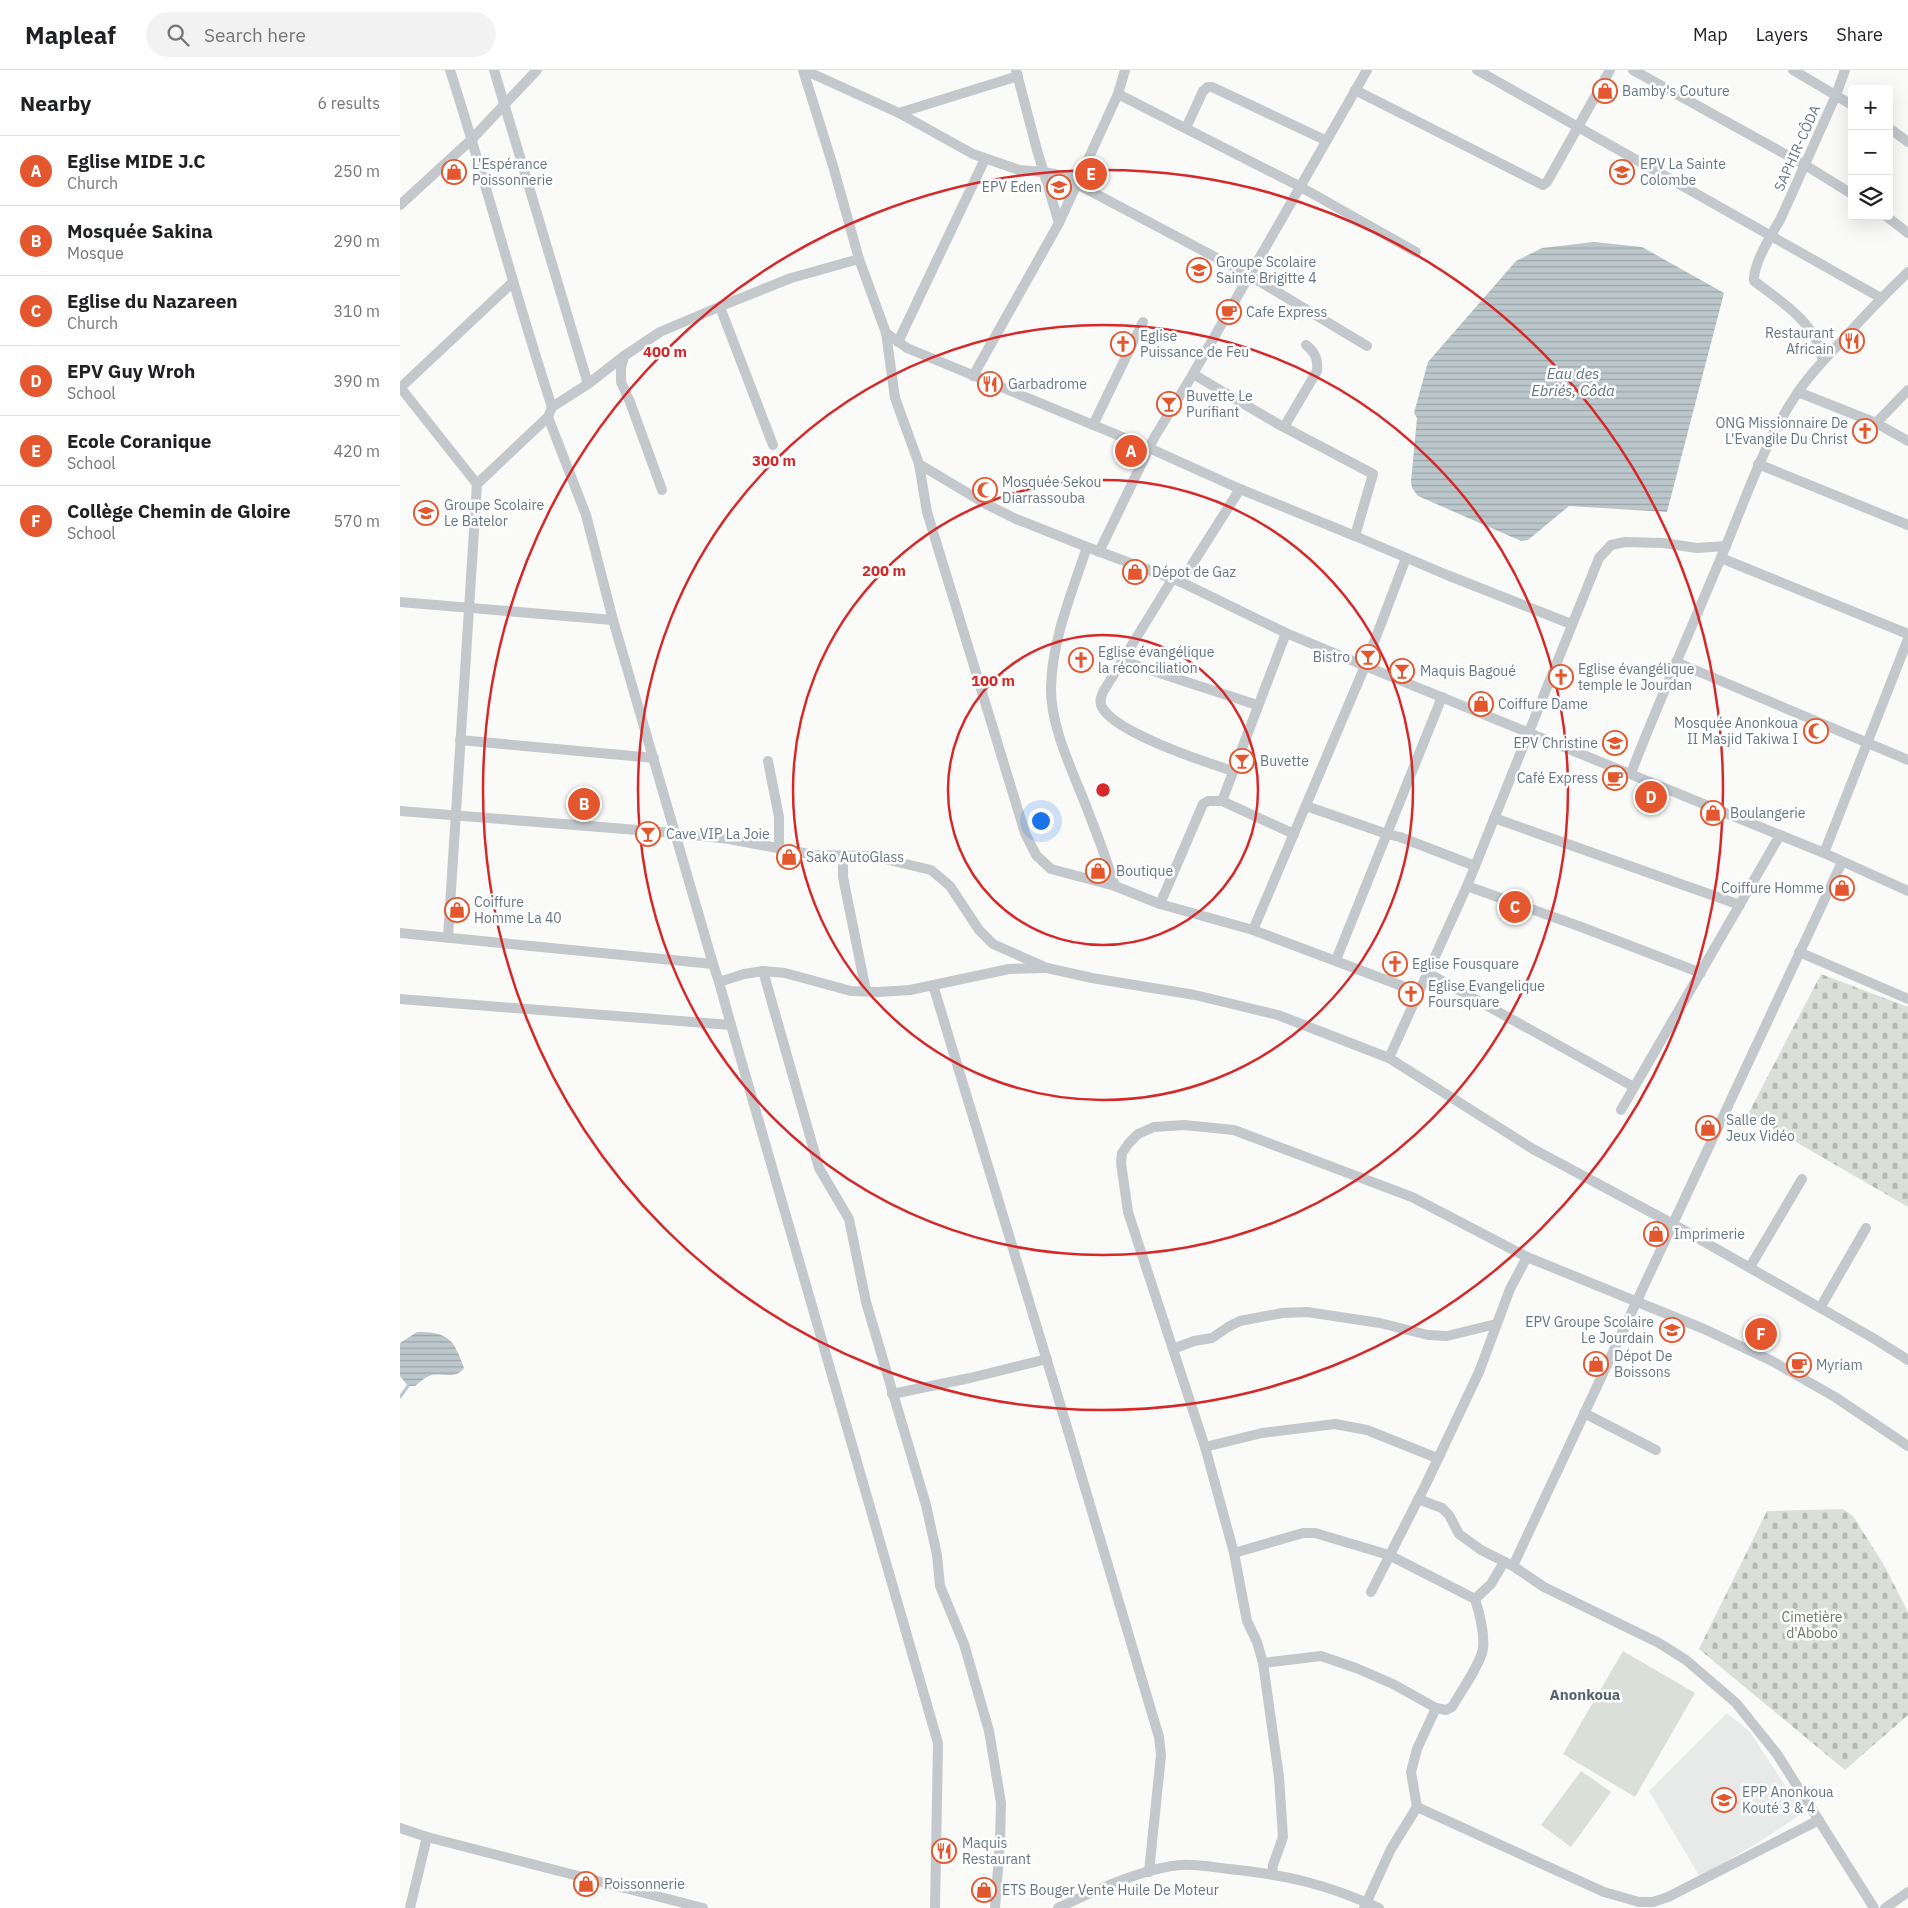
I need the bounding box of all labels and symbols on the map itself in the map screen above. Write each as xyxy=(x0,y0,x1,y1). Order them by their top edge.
shop icon: Bamby's Couture xyxy=(1592,78,1618,104)
place label: Bamby's Couture xyxy=(1622,82,1730,100)
street label: SAPHIR-CÔDA xyxy=(1769,102,1824,194)
place label: L'Espérance Poissonnerie xyxy=(472,155,553,189)
pin: E xyxy=(1075,155,1107,193)
place label: EPV La Sainte Colombe xyxy=(1640,155,1726,189)
shop icon: L'Espérance Poissonnerie xyxy=(441,159,467,185)
school or university icon: EPV La Sainte Colombe xyxy=(1609,159,1635,185)
school or university icon: EPV Eden xyxy=(1046,174,1072,200)
place label: EPV Eden xyxy=(982,178,1042,196)
place label: Groupe Scolaire Sainte Brigitte 4 xyxy=(1216,253,1317,287)
school or university icon: Groupe Scolaire Sainte Brigitte 4 xyxy=(1186,257,1212,283)
cafe icon: Cafe Express xyxy=(1216,299,1242,325)
place label: Cafe Express xyxy=(1246,303,1328,321)
place label: Restaurant Africain xyxy=(1765,324,1834,358)
place label: Eglise Puissance de Feu xyxy=(1140,327,1249,361)
restaurant icon: Restaurant Africain xyxy=(1839,328,1865,354)
church icon: Eglise Puissance de Feu xyxy=(1110,331,1136,357)
text: 400 m xyxy=(643,342,687,361)
water label: Eau des Ebriés, Côda xyxy=(1531,364,1615,400)
restaurant icon: Garbadrome xyxy=(977,371,1003,397)
place label: Garbadrome xyxy=(1008,375,1087,393)
place label: Buvette Le Purifiant xyxy=(1186,387,1253,421)
bar icon: Buvette Le Purifiant xyxy=(1156,391,1182,417)
place label: ONG Missionnaire De L'Evangile Du Christ xyxy=(1715,414,1848,448)
church icon: ONG Missionnaire De L'Evangile Du Christ xyxy=(1852,418,1878,444)
pin: A xyxy=(1115,432,1147,470)
text: 300 m xyxy=(752,451,796,470)
place label: Mosquée Sekou Diarrassouba xyxy=(1002,473,1102,507)
mosque icon: Mosquée Sekou Diarrassouba xyxy=(972,477,998,503)
place label: Groupe Scolaire Le Batelor xyxy=(444,496,544,530)
school or university icon: Groupe Scolaire Le Batelor xyxy=(413,500,439,526)
shop icon: Dépot de Gaz xyxy=(1122,559,1148,585)
text: 200 m xyxy=(862,561,906,580)
place label: Dépot de Gaz xyxy=(1152,563,1237,581)
place label: Eglise évangélique la réconciliation xyxy=(1098,643,1215,677)
bar icon: Bistro xyxy=(1355,644,1381,670)
church icon: Eglise évangélique la réconciliation xyxy=(1068,647,1094,673)
place label: Bistro xyxy=(1313,648,1350,666)
bar icon: Maquis Bagoué xyxy=(1389,658,1415,684)
place label: Eglise évangélique temple le Jourdan xyxy=(1578,660,1695,694)
place label: Maquis Bagoué xyxy=(1420,662,1516,680)
church icon: Eglise évangélique temple le Jourdan xyxy=(1548,664,1574,690)
text: 100 m xyxy=(971,671,1015,690)
shop icon: Coiffure Dame xyxy=(1468,691,1494,717)
place label: Coiffure Dame xyxy=(1498,695,1588,713)
place label: Mosquée Anonkoua II Masjid Takiwa I xyxy=(1674,714,1799,748)
mosque icon: Mosquée Anonkoua II Masjid Takiwa I xyxy=(1803,718,1829,744)
school or university icon: EPV Christine xyxy=(1602,730,1628,756)
place label: EPV Christine xyxy=(1513,734,1598,752)
bar icon: Buvette xyxy=(1229,748,1255,774)
place label: Buvette xyxy=(1260,752,1309,770)
cafe icon: Café Express xyxy=(1602,765,1628,791)
place label: Café Express xyxy=(1517,769,1598,787)
pin: D xyxy=(1635,778,1667,816)
centre of rings xyxy=(1094,781,1112,799)
pin: B xyxy=(568,785,600,823)
shop icon: Boulangerie xyxy=(1700,800,1726,826)
place label: Boulangerie xyxy=(1730,804,1806,822)
your location xyxy=(1028,808,1054,834)
bar icon: Cave VIP La Joie xyxy=(635,821,661,847)
place label: Cave VIP La Joie xyxy=(666,825,770,843)
shop icon: Sako AutoGlass xyxy=(776,844,802,870)
place label: Sako AutoGlass xyxy=(806,848,904,866)
shop icon: Boutique xyxy=(1085,858,1111,884)
place label: Boutique xyxy=(1116,862,1173,880)
shop icon: Coiffure Homme xyxy=(1829,875,1855,901)
place label: Coiffure Homme xyxy=(1721,879,1824,897)
pin: C xyxy=(1499,888,1531,926)
place label: Coiffure Homme La 40 xyxy=(474,893,562,927)
shop icon: Coiffure Homme La 40 xyxy=(444,897,470,923)
church icon: Eglise Fousquare xyxy=(1382,951,1408,977)
place label: Eglise Fousquare xyxy=(1412,955,1519,973)
place label: Eglise Evangelique Foursquare xyxy=(1428,977,1545,1011)
church icon: Eglise Evangelique Foursquare xyxy=(1398,981,1424,1007)
place label: Salle de Jeux Vidéo xyxy=(1726,1111,1795,1145)
shop icon: Salle de Jeux Vidéo xyxy=(1695,1115,1721,1141)
shop icon: Imprimerie xyxy=(1643,1221,1669,1247)
place label: Imprimerie xyxy=(1674,1225,1745,1243)
place label: EPV Groupe Scolaire Le Jourdain xyxy=(1525,1313,1654,1347)
pin: F xyxy=(1745,1315,1777,1353)
school or university icon: EPV Groupe Scolaire Le Jourdain xyxy=(1659,1317,1685,1343)
place label: Dépot De Boissons xyxy=(1614,1347,1673,1381)
shop icon: Dépot De Boissons xyxy=(1583,1351,1609,1377)
cafe icon: Myriam xyxy=(1786,1352,1812,1378)
place label: Myriam xyxy=(1816,1356,1863,1374)
park label: Cimetière d'Abobo xyxy=(1782,1608,1843,1642)
district label: Anonkoua xyxy=(1550,1685,1621,1704)
place label: EPP Anonkoua Kouté 3 & 4 xyxy=(1742,1783,1834,1817)
school or university icon: EPP Anonkoua Kouté 3 & 4 xyxy=(1711,1787,1737,1813)
place label: Maquis Restaurant xyxy=(962,1834,1031,1868)
restaurant icon: Maquis Restaurant xyxy=(931,1838,957,1864)
shop icon: Poissonnerie xyxy=(573,1871,599,1897)
place label: Poissonnerie xyxy=(604,1875,685,1893)
shop icon: ETS Bouger Vente Huile De Moteur xyxy=(971,1877,997,1903)
place label: ETS Bouger Vente Huile De Moteur xyxy=(1002,1881,1219,1899)

